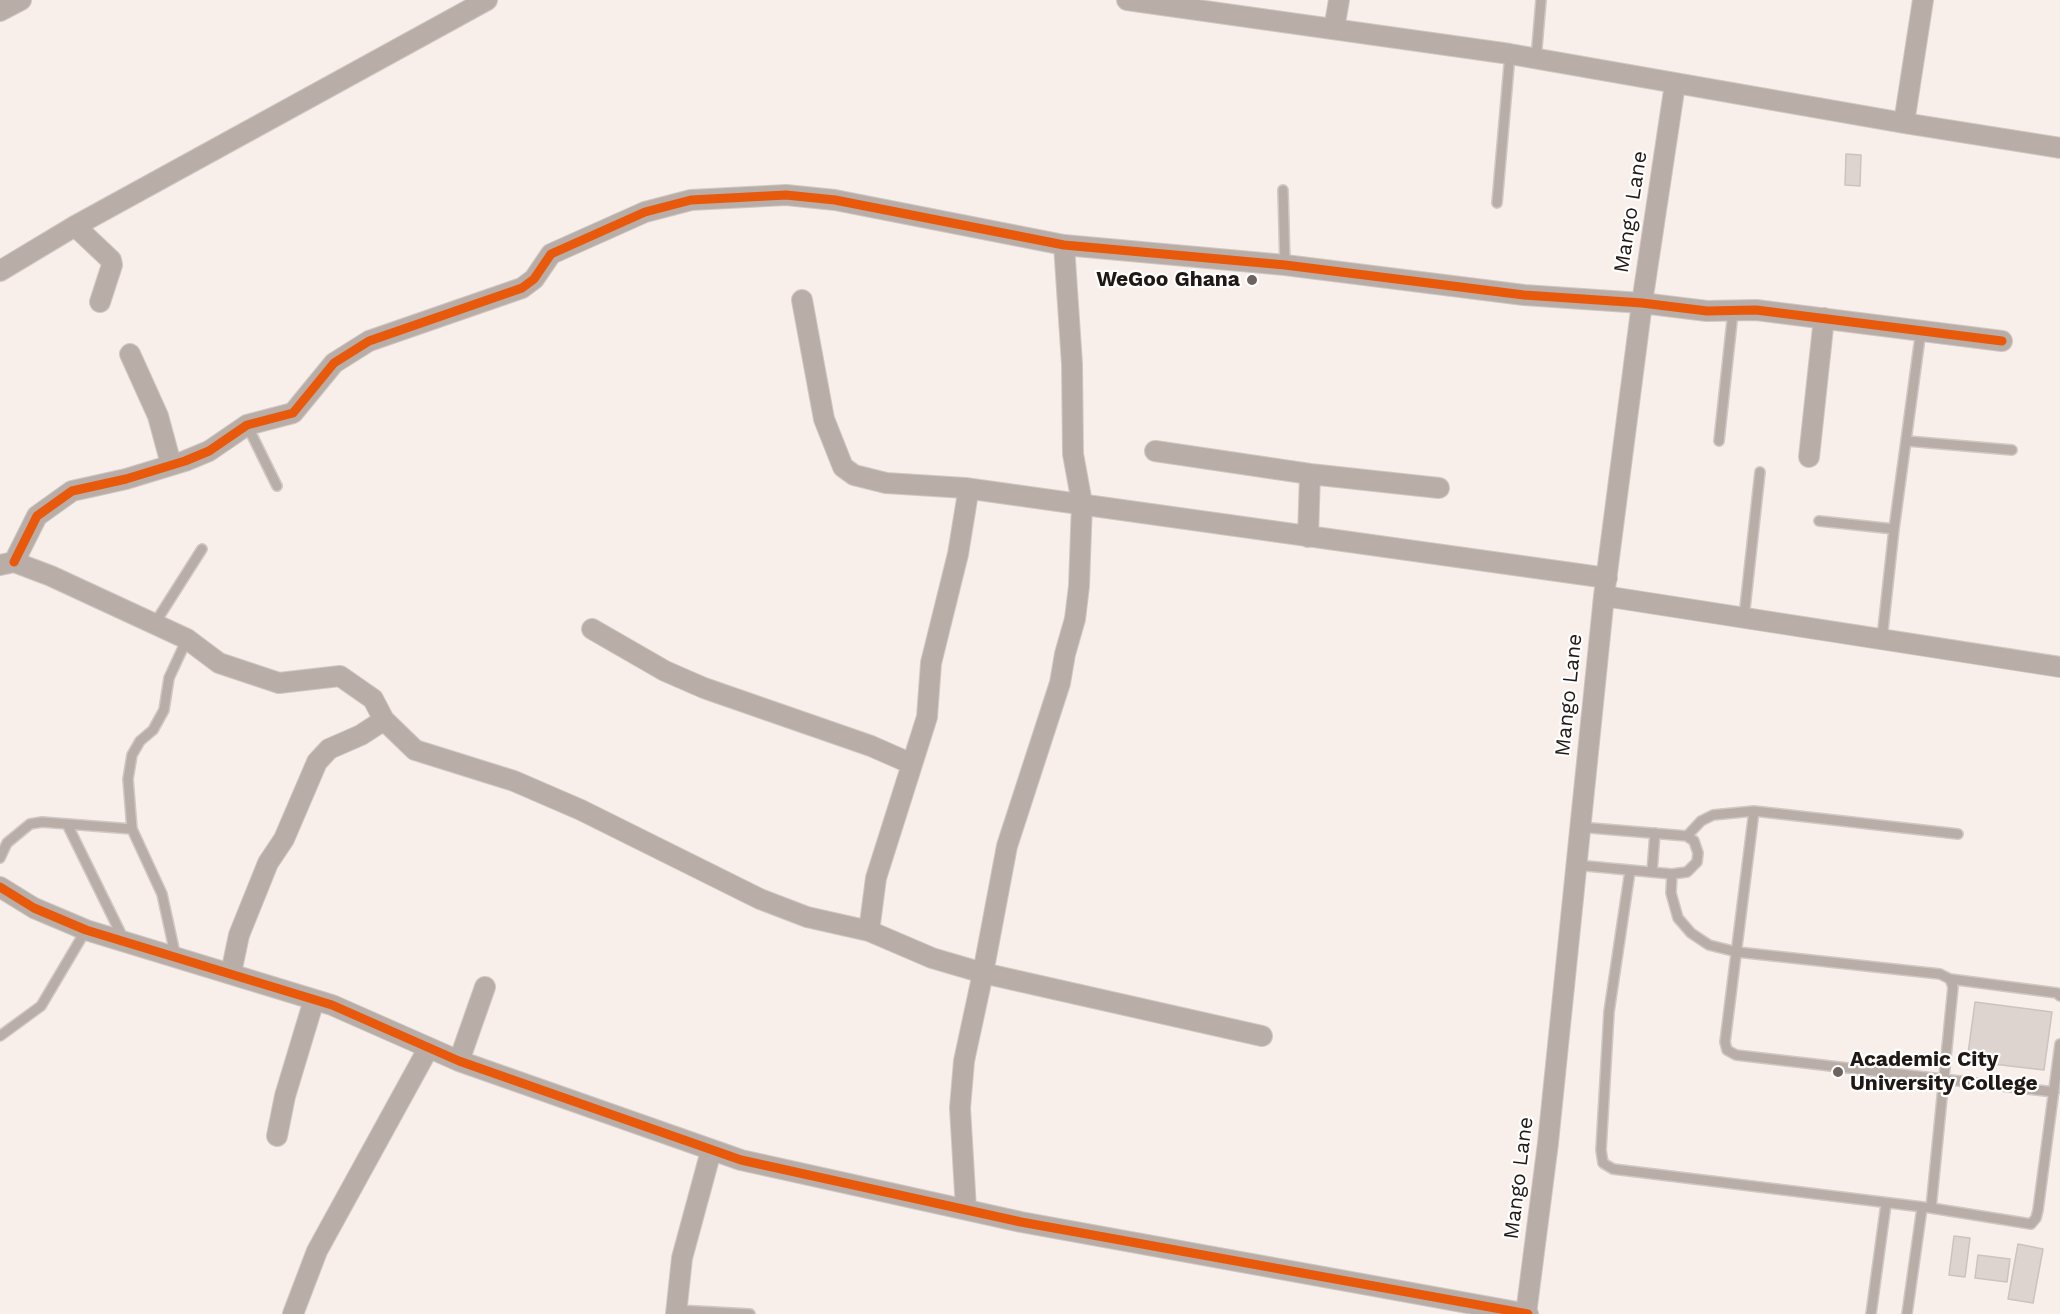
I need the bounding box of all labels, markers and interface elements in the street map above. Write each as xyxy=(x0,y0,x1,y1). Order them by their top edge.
street label: Mango Lane xyxy=(1609,149,1653,275)
place label: WeGoo Ghana xyxy=(1096,267,1240,293)
marker: WeGoo Ghana xyxy=(1245,273,1259,287)
street label: Mango Lane xyxy=(1550,632,1588,758)
place label: Academic City University College xyxy=(1850,1047,2038,1097)
marker: Academic City University College xyxy=(1831,1065,1845,1079)
street label: Mango Lane xyxy=(1499,1115,1539,1241)

